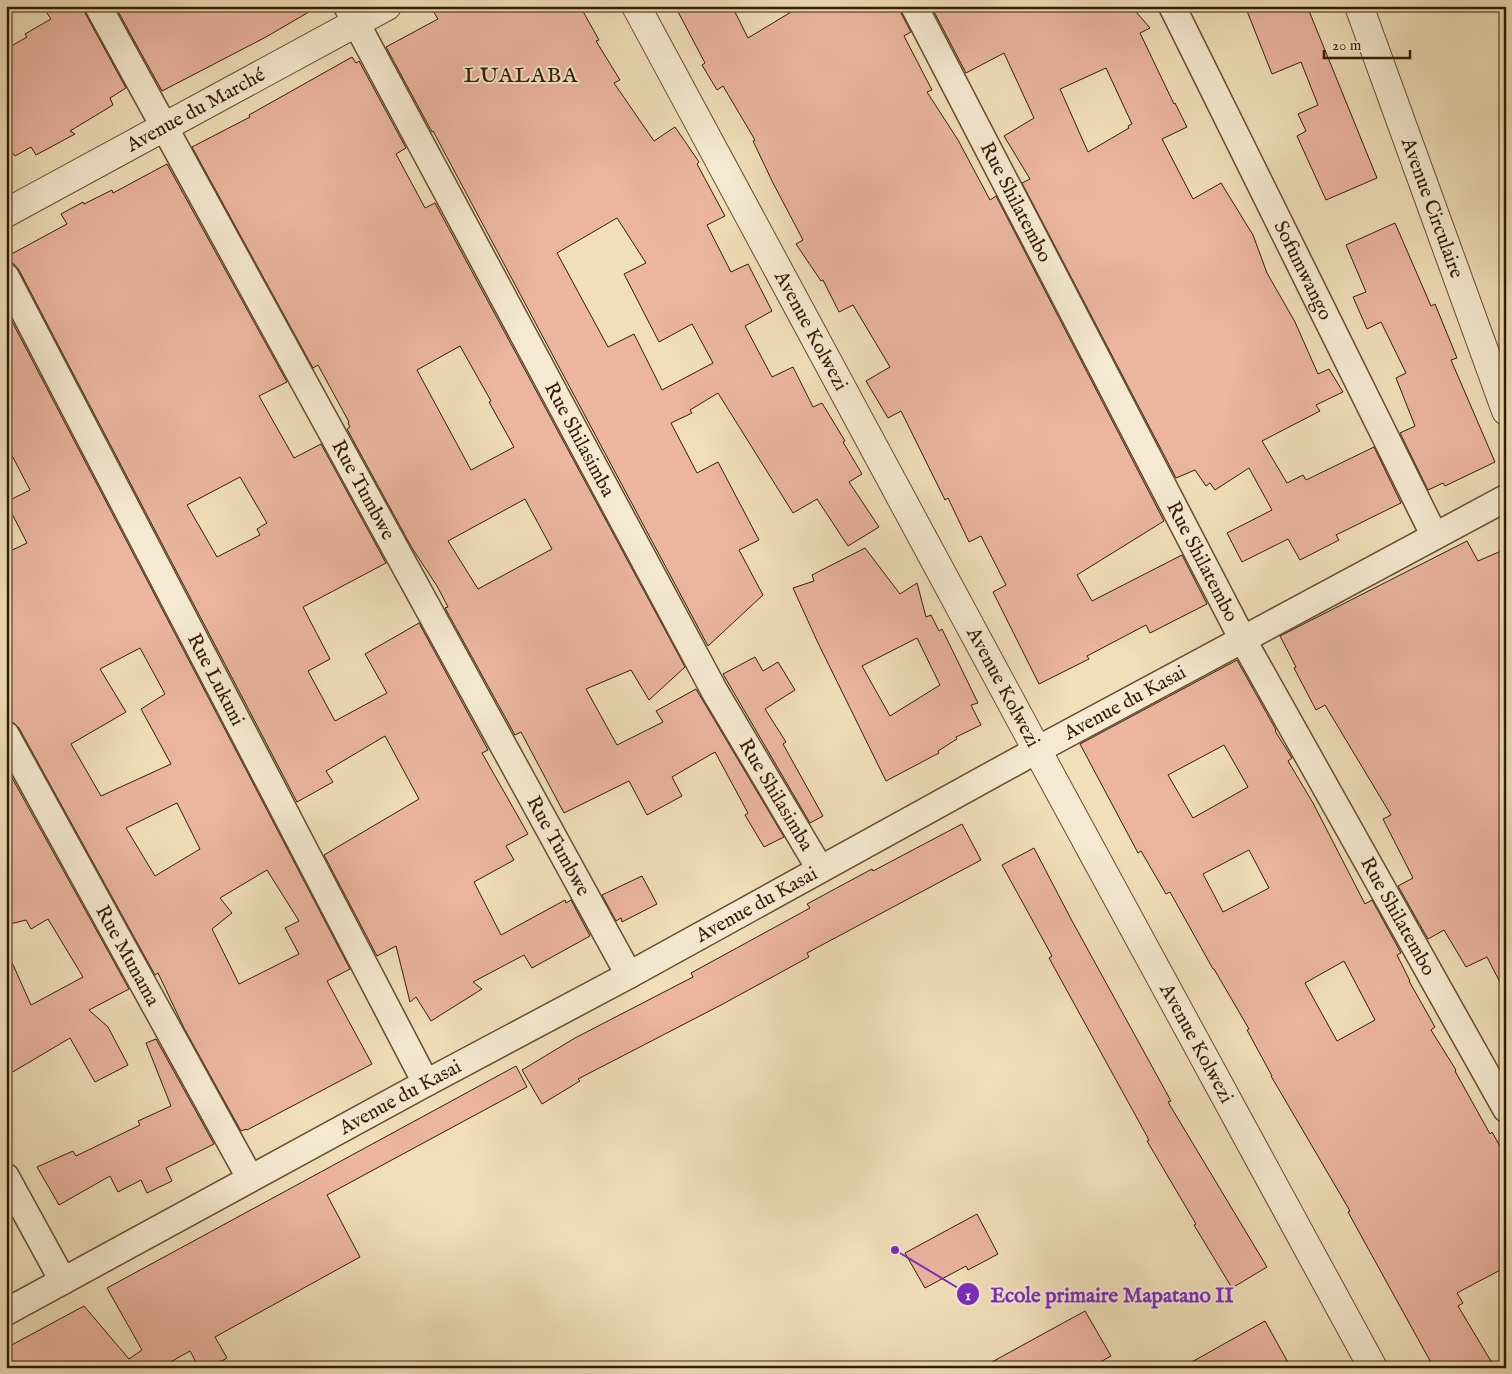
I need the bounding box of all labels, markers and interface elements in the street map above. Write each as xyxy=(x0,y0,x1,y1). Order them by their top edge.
scale bar xyxy=(1324,28,1411,60)
text: 20 m xyxy=(1332,36,1362,55)
street label: Avenue du Marché xyxy=(121,62,269,158)
district label: LUALABA xyxy=(464,62,578,90)
street label: Avenue Circulaire xyxy=(1395,134,1469,282)
street label: Rue Shilatembo xyxy=(974,138,1057,267)
street label: Sofumwango xyxy=(1268,216,1338,324)
street label: Avenue Kolwezi xyxy=(768,266,854,395)
street label: Rue Shilasimba xyxy=(539,378,621,502)
street label: Rue Tumbwe xyxy=(326,436,401,544)
street label: Rue Shilatembo xyxy=(1161,497,1244,626)
street label: Avenue Kolwezi xyxy=(960,622,1046,752)
street label: Rue Lukuni xyxy=(181,629,250,730)
street label: Avenue du Kasai xyxy=(1059,660,1190,746)
street label: Rue Shilasimba xyxy=(733,734,819,856)
street label: Rue Tumbwe xyxy=(521,792,596,901)
street label: Rue Shilatembo xyxy=(1355,852,1441,980)
street label: Avenue du Kasai xyxy=(690,861,822,949)
street label: Rue Munama xyxy=(90,901,166,1011)
street label: Avenue Kolwezi xyxy=(1153,978,1239,1107)
street label: Avenue du Kasai xyxy=(334,1054,466,1141)
callout: Ecole primaire Mapatano II xyxy=(956,1276,1244,1312)
text: Ecole primaire Mapatano II xyxy=(991,1283,1233,1310)
text: 1 xyxy=(965,1286,971,1305)

